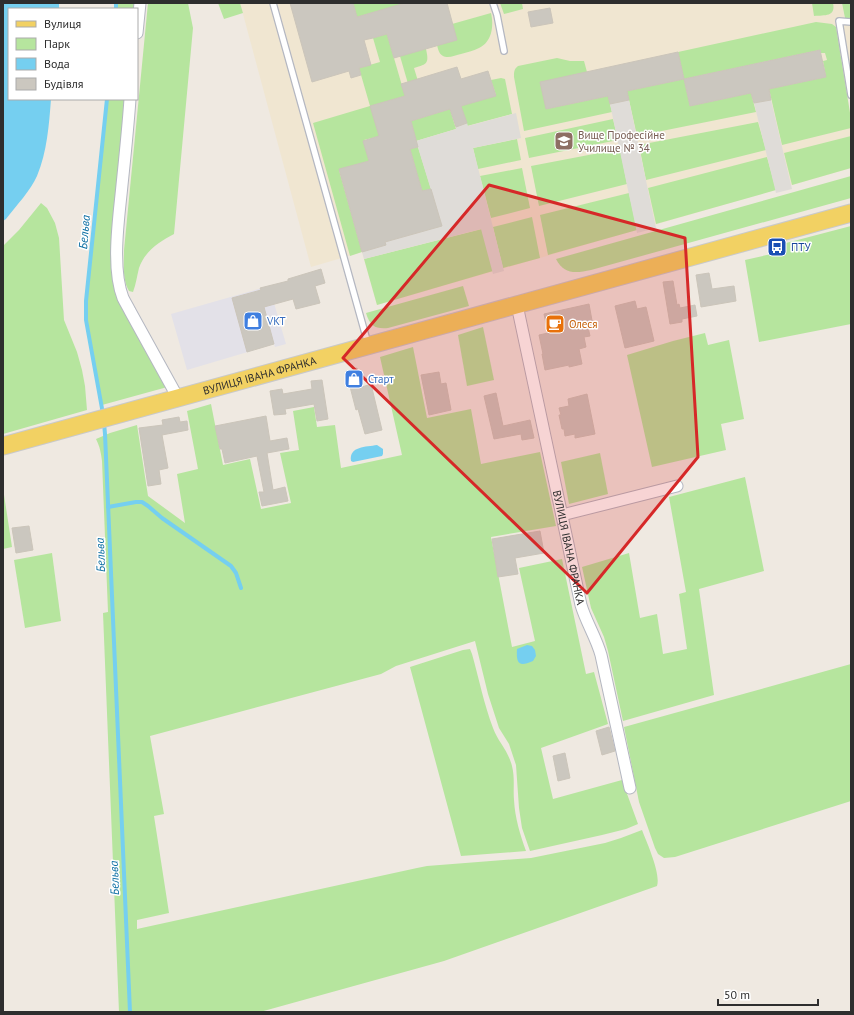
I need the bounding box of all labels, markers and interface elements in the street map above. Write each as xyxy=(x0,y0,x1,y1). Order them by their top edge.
legend xyxy=(8,8,138,100)
text: Вулиця xyxy=(44,16,81,31)
text: Парк xyxy=(44,36,70,51)
text: Вода xyxy=(44,56,70,71)
text: Будівля xyxy=(44,76,83,91)
place label: Вище Професійне Училище № 34 xyxy=(578,128,665,155)
school or university icon: Вище Професійне Училище № 34 xyxy=(553,130,575,152)
water label: Бельва xyxy=(75,214,93,250)
bus stop icon: ПТУ xyxy=(766,236,788,258)
place label: ПТУ xyxy=(791,240,811,254)
shop icon: VKT xyxy=(242,310,264,332)
cafe icon: Олеся xyxy=(544,313,566,335)
place label: VKT xyxy=(266,314,286,328)
place label: Олеся xyxy=(569,317,597,331)
street label: ВУЛИЦЯ ІВАНА ФРАНКА xyxy=(201,353,318,398)
shop icon: Старт xyxy=(343,368,365,390)
place label: Старт xyxy=(368,372,394,386)
street label: ВУЛИЦЯ ІВАНА ФРАНКА xyxy=(550,489,588,607)
water label: Бельва xyxy=(92,537,108,572)
water label: Бельва xyxy=(106,860,122,895)
scale bar xyxy=(718,981,818,1007)
text: 50 m xyxy=(724,987,750,1002)

